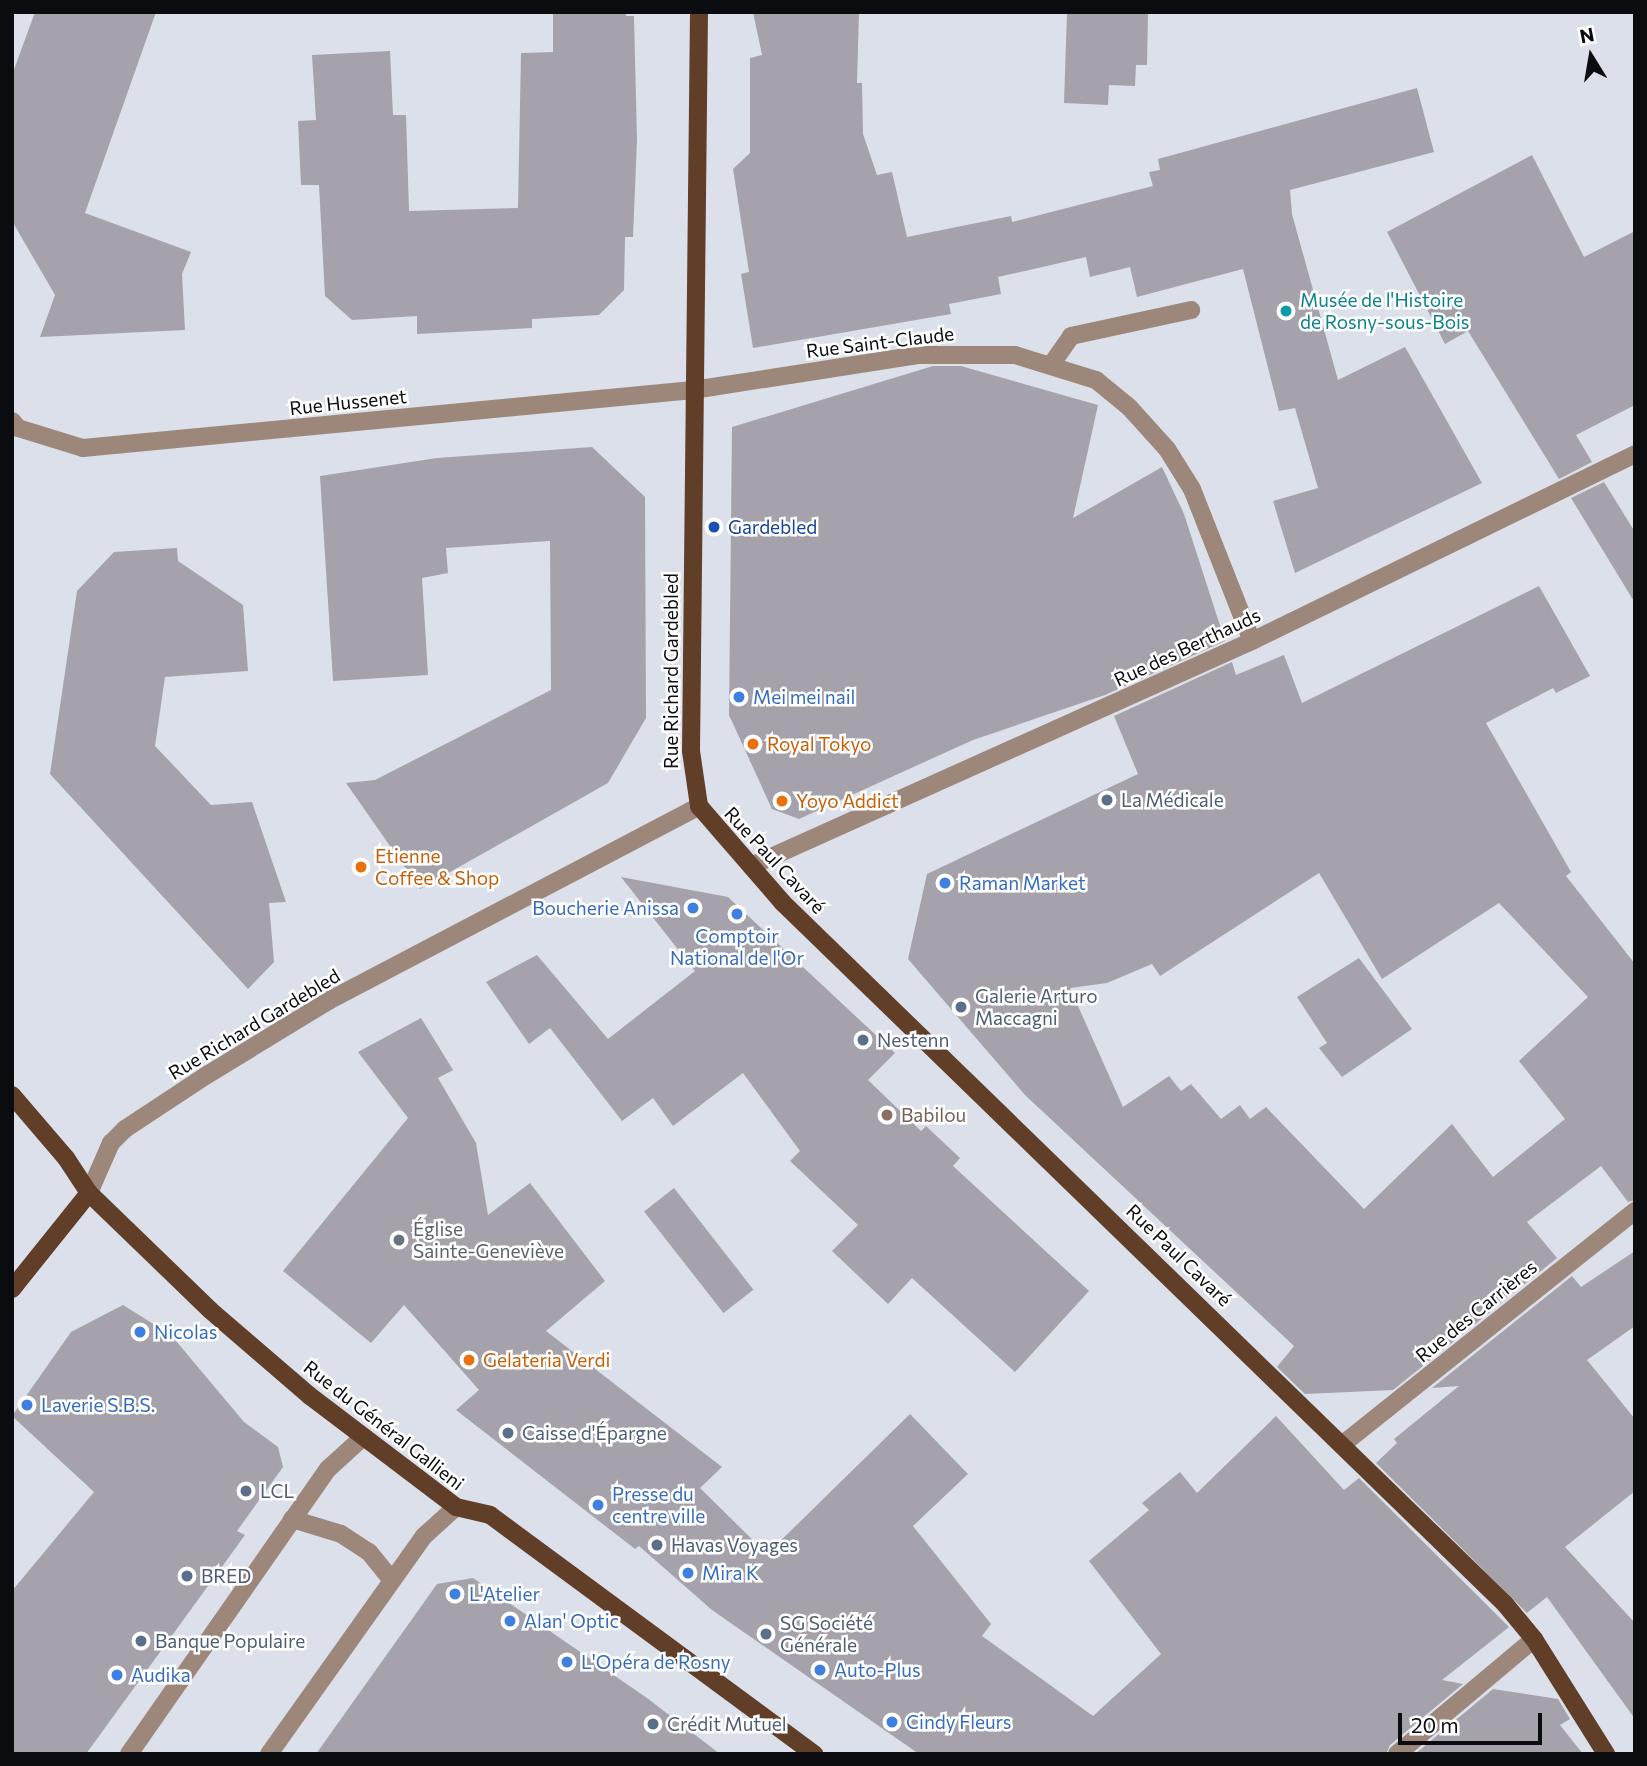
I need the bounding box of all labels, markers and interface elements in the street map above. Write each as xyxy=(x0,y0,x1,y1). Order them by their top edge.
north arrow xyxy=(1556,21,1626,91)
text: N xyxy=(1578,22,1596,48)
place label: Musée de l'Histoire de Rosny-sous-Bois xyxy=(1300,289,1470,333)
marker: Musée de l'Histoire de Rosny-sous-Bois xyxy=(1278,303,1294,319)
street label: Rue Saint-Claude xyxy=(805,322,955,362)
street label: Rue Hussenet xyxy=(288,385,408,419)
place label: Gardebled xyxy=(728,516,817,538)
marker: Gardebled xyxy=(706,519,722,535)
street label: Rue Richard Gardebled xyxy=(660,573,682,769)
street label: Rue des Berthauds xyxy=(1110,603,1264,691)
place label: Mei mei nail xyxy=(753,686,855,708)
marker: Mei mei nail xyxy=(731,689,747,705)
place label: Royal Tokyo xyxy=(767,733,871,755)
marker: Royal Tokyo xyxy=(745,736,761,752)
place label: La Médicale xyxy=(1121,789,1224,811)
place label: Yoyo Addict xyxy=(796,790,899,812)
marker: La Médicale xyxy=(1099,792,1115,808)
marker: Yoyo Addict xyxy=(774,793,790,809)
street label: Rue Paul Cavaré xyxy=(720,802,830,918)
place label: Etienne Coffee & Shop xyxy=(375,845,499,889)
marker: Etienne Coffee & Shop xyxy=(353,859,369,875)
place label: Raman Market xyxy=(959,872,1086,894)
marker: Raman Market xyxy=(937,875,953,891)
place label: Boucherie Anissa xyxy=(532,897,679,919)
marker: Boucherie Anissa xyxy=(685,900,701,916)
marker: Comptoir National de l'Or xyxy=(729,906,745,922)
place label: Comptoir National de l'Or xyxy=(670,925,804,969)
street label: Rue Richard Gardebled xyxy=(164,964,344,1084)
place label: Galerie Arturo Maccagni xyxy=(975,985,1098,1029)
marker: Galerie Arturo Maccagni xyxy=(953,999,969,1015)
place label: Nestenn xyxy=(877,1029,949,1051)
marker: Nestenn xyxy=(855,1032,871,1048)
place label: Babilou xyxy=(901,1104,966,1126)
marker: Babilou xyxy=(879,1107,895,1123)
street label: Rue Paul Cavaré xyxy=(1122,1199,1236,1311)
place label: Église Sainte-Geneviève xyxy=(413,1218,564,1262)
marker: Église Sainte-Geneviève xyxy=(391,1232,407,1248)
street label: Rue des Carrières xyxy=(1411,1255,1541,1367)
place label: Nicolas xyxy=(154,1321,217,1343)
marker: Nicolas xyxy=(132,1324,148,1340)
place label: Gelateria Verdi xyxy=(483,1349,610,1371)
marker: Gelateria Verdi xyxy=(461,1352,477,1368)
street label: Rue du Général Gallieni xyxy=(299,1355,469,1495)
place label: Laverie S.B.S. xyxy=(41,1394,155,1416)
marker: Laverie S.B.S. xyxy=(19,1397,35,1413)
place label: Caisse d'Épargne xyxy=(522,1422,667,1444)
marker: Caisse d'Épargne xyxy=(500,1425,516,1441)
place label: LCL xyxy=(260,1480,294,1502)
marker: LCL xyxy=(238,1483,254,1499)
place label: Presse du centre ville xyxy=(612,1483,705,1527)
marker: Presse du centre ville xyxy=(590,1497,606,1513)
place label: Havas Voyages xyxy=(671,1534,798,1556)
marker: Havas Voyages xyxy=(649,1537,665,1553)
place label: Mira K xyxy=(702,1562,759,1584)
place label: BRED xyxy=(201,1565,251,1587)
marker: Mira K xyxy=(680,1565,696,1581)
marker: BRED xyxy=(179,1568,195,1584)
place label: L'Atelier xyxy=(469,1583,540,1605)
marker: L'Atelier xyxy=(447,1586,463,1602)
place label: Alan' Optic xyxy=(524,1610,619,1632)
place label: SG Société Générale xyxy=(780,1612,873,1656)
marker: Alan' Optic xyxy=(502,1613,518,1629)
marker: SG Société Générale xyxy=(758,1626,774,1642)
place label: Banque Populaire xyxy=(155,1630,305,1652)
marker: Banque Populaire xyxy=(133,1633,149,1649)
place label: L'Opéra de Rosny xyxy=(581,1651,731,1673)
marker: L'Opéra de Rosny xyxy=(559,1654,575,1670)
place label: Auto-Plus xyxy=(834,1659,921,1681)
marker: Auto-Plus xyxy=(812,1662,828,1678)
place label: Audika xyxy=(131,1664,191,1686)
marker: Audika xyxy=(109,1667,125,1683)
scale bar xyxy=(1402,1700,1546,1744)
place label: Cindy Fleurs xyxy=(906,1711,1011,1733)
text: 20 m xyxy=(1411,1712,1459,1737)
place label: Crédit Mutuel xyxy=(667,1713,787,1735)
marker: Cindy Fleurs xyxy=(884,1714,900,1730)
marker: Crédit Mutuel xyxy=(645,1716,661,1732)

